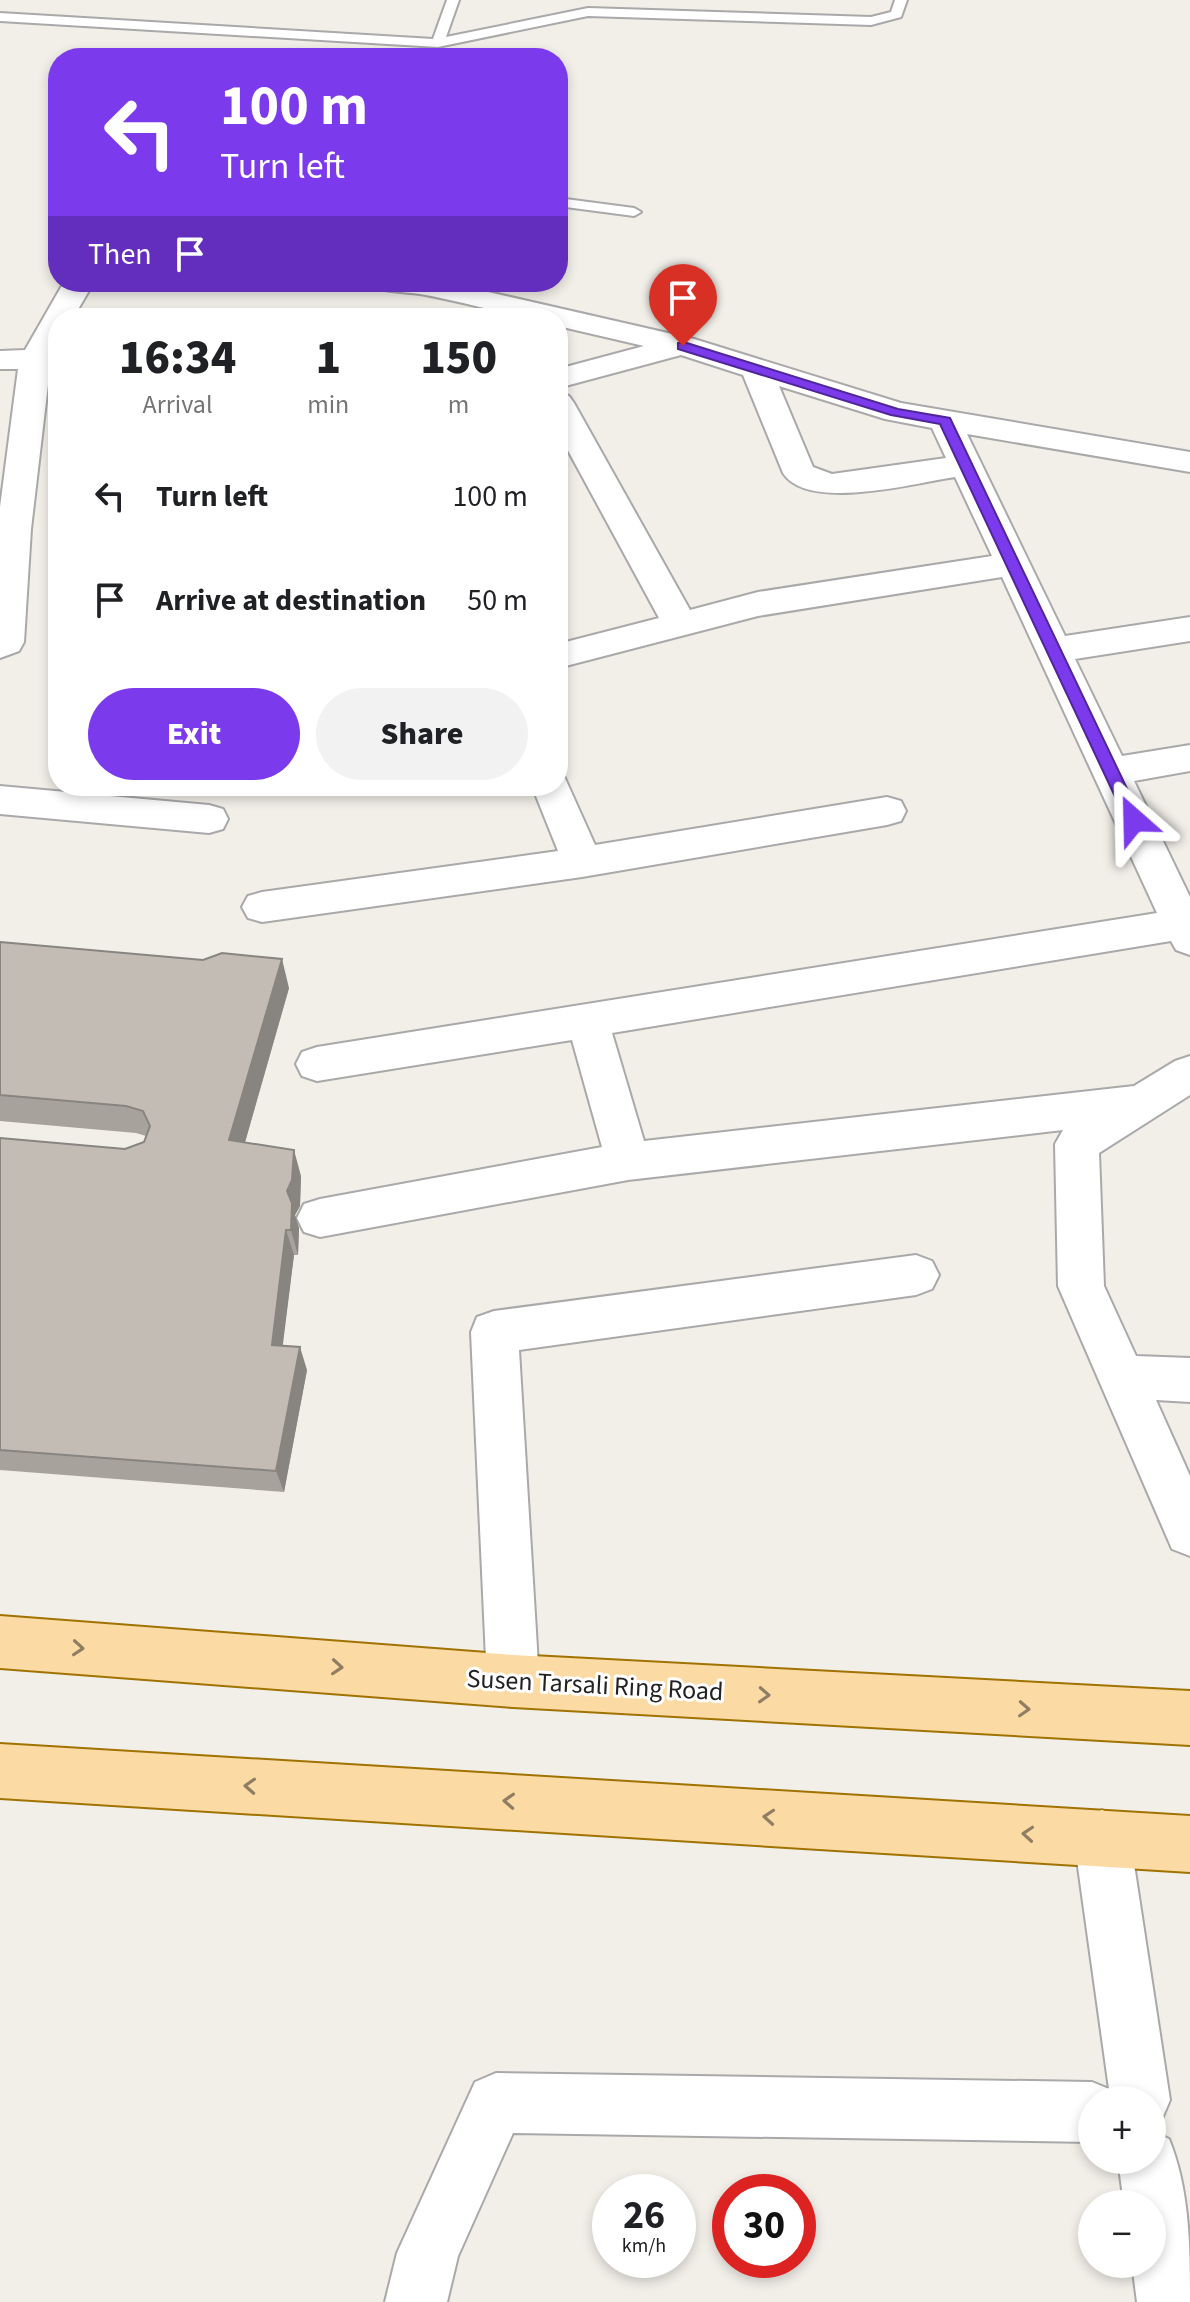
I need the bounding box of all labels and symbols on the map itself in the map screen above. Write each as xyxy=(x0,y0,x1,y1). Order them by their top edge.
pin xyxy=(649,264,717,346)
position arrow xyxy=(1092,778,1176,862)
one-way arrow xyxy=(72,1639,85,1656)
one-way arrow xyxy=(331,1658,344,1675)
street label: Susen Tarsali Ring Road xyxy=(466,1660,724,1710)
one-way arrow xyxy=(758,1686,771,1703)
one-way arrow xyxy=(1018,1700,1031,1717)
one-way arrow xyxy=(243,1778,256,1795)
one-way arrow xyxy=(502,1793,515,1810)
one-way arrow xyxy=(762,1809,775,1826)
one-way arrow xyxy=(1021,1825,1034,1842)
speed limit sign: 30 xyxy=(712,2174,816,2278)

